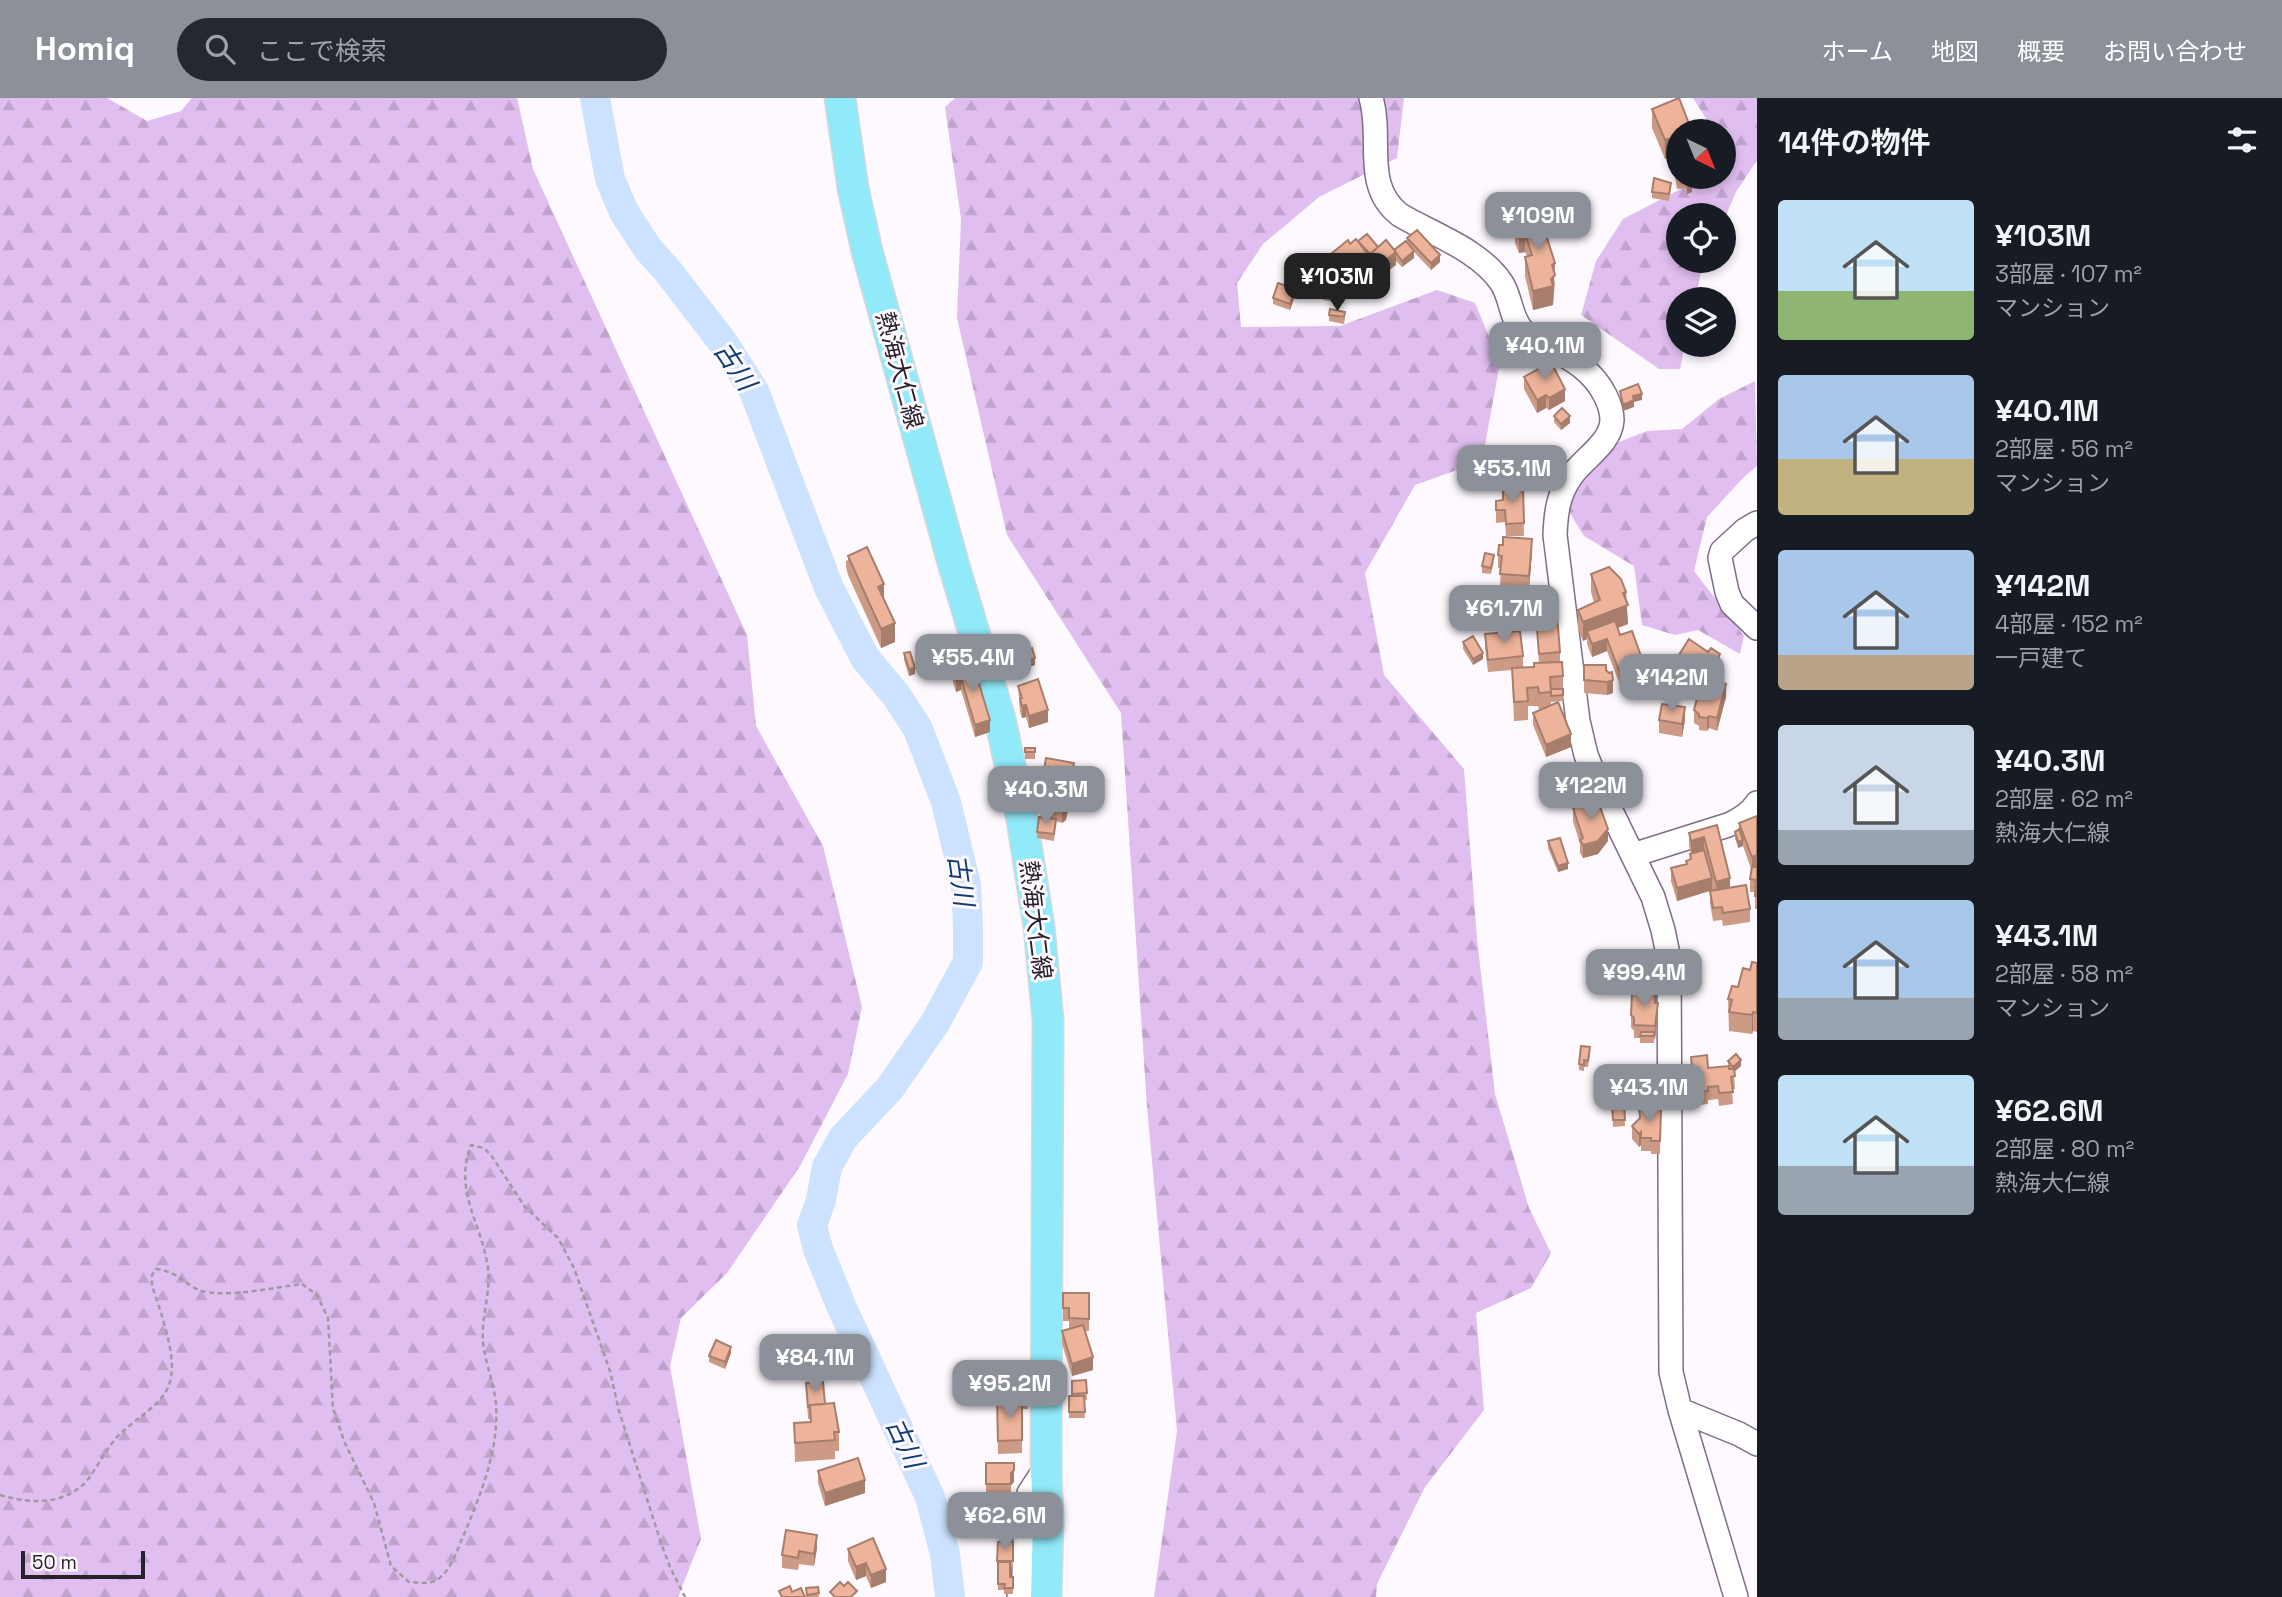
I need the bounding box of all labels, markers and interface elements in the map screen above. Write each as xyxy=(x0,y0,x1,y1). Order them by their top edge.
search box xyxy=(177,18,667,81)
text: Homiq xyxy=(35,28,135,70)
icon: search xyxy=(201,30,239,68)
text: ここで検索 xyxy=(257,34,387,68)
text: ホーム xyxy=(1822,36,1893,67)
text: 地図 xyxy=(1931,36,1979,67)
text: 概要 xyxy=(2017,36,2065,67)
text: お問い合わせ xyxy=(2103,36,2247,67)
north arrow xyxy=(1666,119,1736,189)
map controls xyxy=(1666,119,1736,357)
icon: filters xyxy=(2223,121,2261,159)
text: 14件の物件 xyxy=(1778,123,1931,162)
pin: ¥109M xyxy=(1489,192,1587,252)
text: ¥109M xyxy=(1501,200,1575,230)
button: locate xyxy=(1666,203,1736,273)
text: ¥103M xyxy=(1995,216,2091,255)
icon: home xyxy=(1834,228,1918,312)
pin: ¥103M xyxy=(1288,254,1386,313)
text: 3部屋 · 107 m² xyxy=(1995,259,2142,289)
text: ¥103M xyxy=(1300,261,1374,291)
button: layers xyxy=(1666,287,1736,357)
text: マンション xyxy=(1995,293,2110,323)
street label: 熱海大仁線 xyxy=(869,308,931,432)
pin: ¥40.1M xyxy=(1488,322,1602,382)
text: ¥40.1M xyxy=(1505,330,1585,360)
water label: 古川 xyxy=(706,335,765,400)
text: ¥40.1M xyxy=(1995,391,2099,430)
icon: home xyxy=(1834,403,1918,487)
text: 2部屋 · 56 m² xyxy=(1995,434,2133,464)
pin: ¥53.1M xyxy=(1455,446,1569,505)
text: ¥53.1M xyxy=(1473,453,1551,483)
text: マンション xyxy=(1995,468,2110,498)
text: ¥142M xyxy=(1995,566,2091,605)
icon: home xyxy=(1834,578,1918,662)
pin: ¥61.7M xyxy=(1447,586,1561,645)
text: ¥61.7M xyxy=(1465,593,1543,623)
text: 4部屋 · 152 m² xyxy=(1995,609,2143,639)
pin: ¥55.4M xyxy=(916,634,1030,694)
text: ¥55.4M xyxy=(931,642,1015,672)
text: 一戸建て xyxy=(1995,643,2087,673)
pin: ¥142M xyxy=(1623,654,1721,714)
text: ¥142M xyxy=(1635,662,1709,692)
text: ¥40.3M xyxy=(1995,741,2105,780)
icon: home xyxy=(1834,753,1918,837)
pin: ¥122M xyxy=(1542,762,1640,822)
pin: ¥40.3M xyxy=(989,766,1103,826)
text: ¥122M xyxy=(1555,770,1627,800)
text: ¥40.3M xyxy=(1004,774,1088,804)
text: 2部屋 · 62 m² xyxy=(1995,784,2133,814)
text: 熱海大仁線 xyxy=(1995,818,2110,848)
water label: 古川 xyxy=(941,852,982,911)
street label: 熱海大仁線 xyxy=(1013,859,1059,981)
text: ¥43.1M xyxy=(1995,916,2098,955)
icon: home xyxy=(1834,928,1918,1012)
pin: ¥99.4M xyxy=(1587,950,1701,1009)
text: ¥99.4M xyxy=(1602,957,1686,987)
text: 2部屋 · 58 m² xyxy=(1995,959,2133,989)
text: マンション xyxy=(1995,993,2110,1023)
pin: ¥43.1M xyxy=(1592,1065,1706,1124)
text: ¥43.1M xyxy=(1609,1072,1689,1102)
text: ¥62.6M xyxy=(1995,1091,2103,1130)
icon: home xyxy=(1834,1103,1918,1187)
text: 2部屋 · 80 m² xyxy=(1995,1134,2134,1164)
text: 熱海大仁線 xyxy=(1995,1168,2110,1198)
pin: ¥84.1M xyxy=(758,1334,872,1394)
text: ¥84.1M xyxy=(775,1342,855,1372)
pin: ¥95.2M xyxy=(953,1360,1067,1420)
text: ¥95.2M xyxy=(968,1368,1052,1398)
water label: 古川 xyxy=(879,1412,933,1476)
pin: ¥62.6M xyxy=(948,1492,1062,1552)
text: ¥62.6M xyxy=(963,1500,1047,1530)
scale bar xyxy=(21,1548,145,1580)
text: 50 m xyxy=(32,1550,77,1575)

